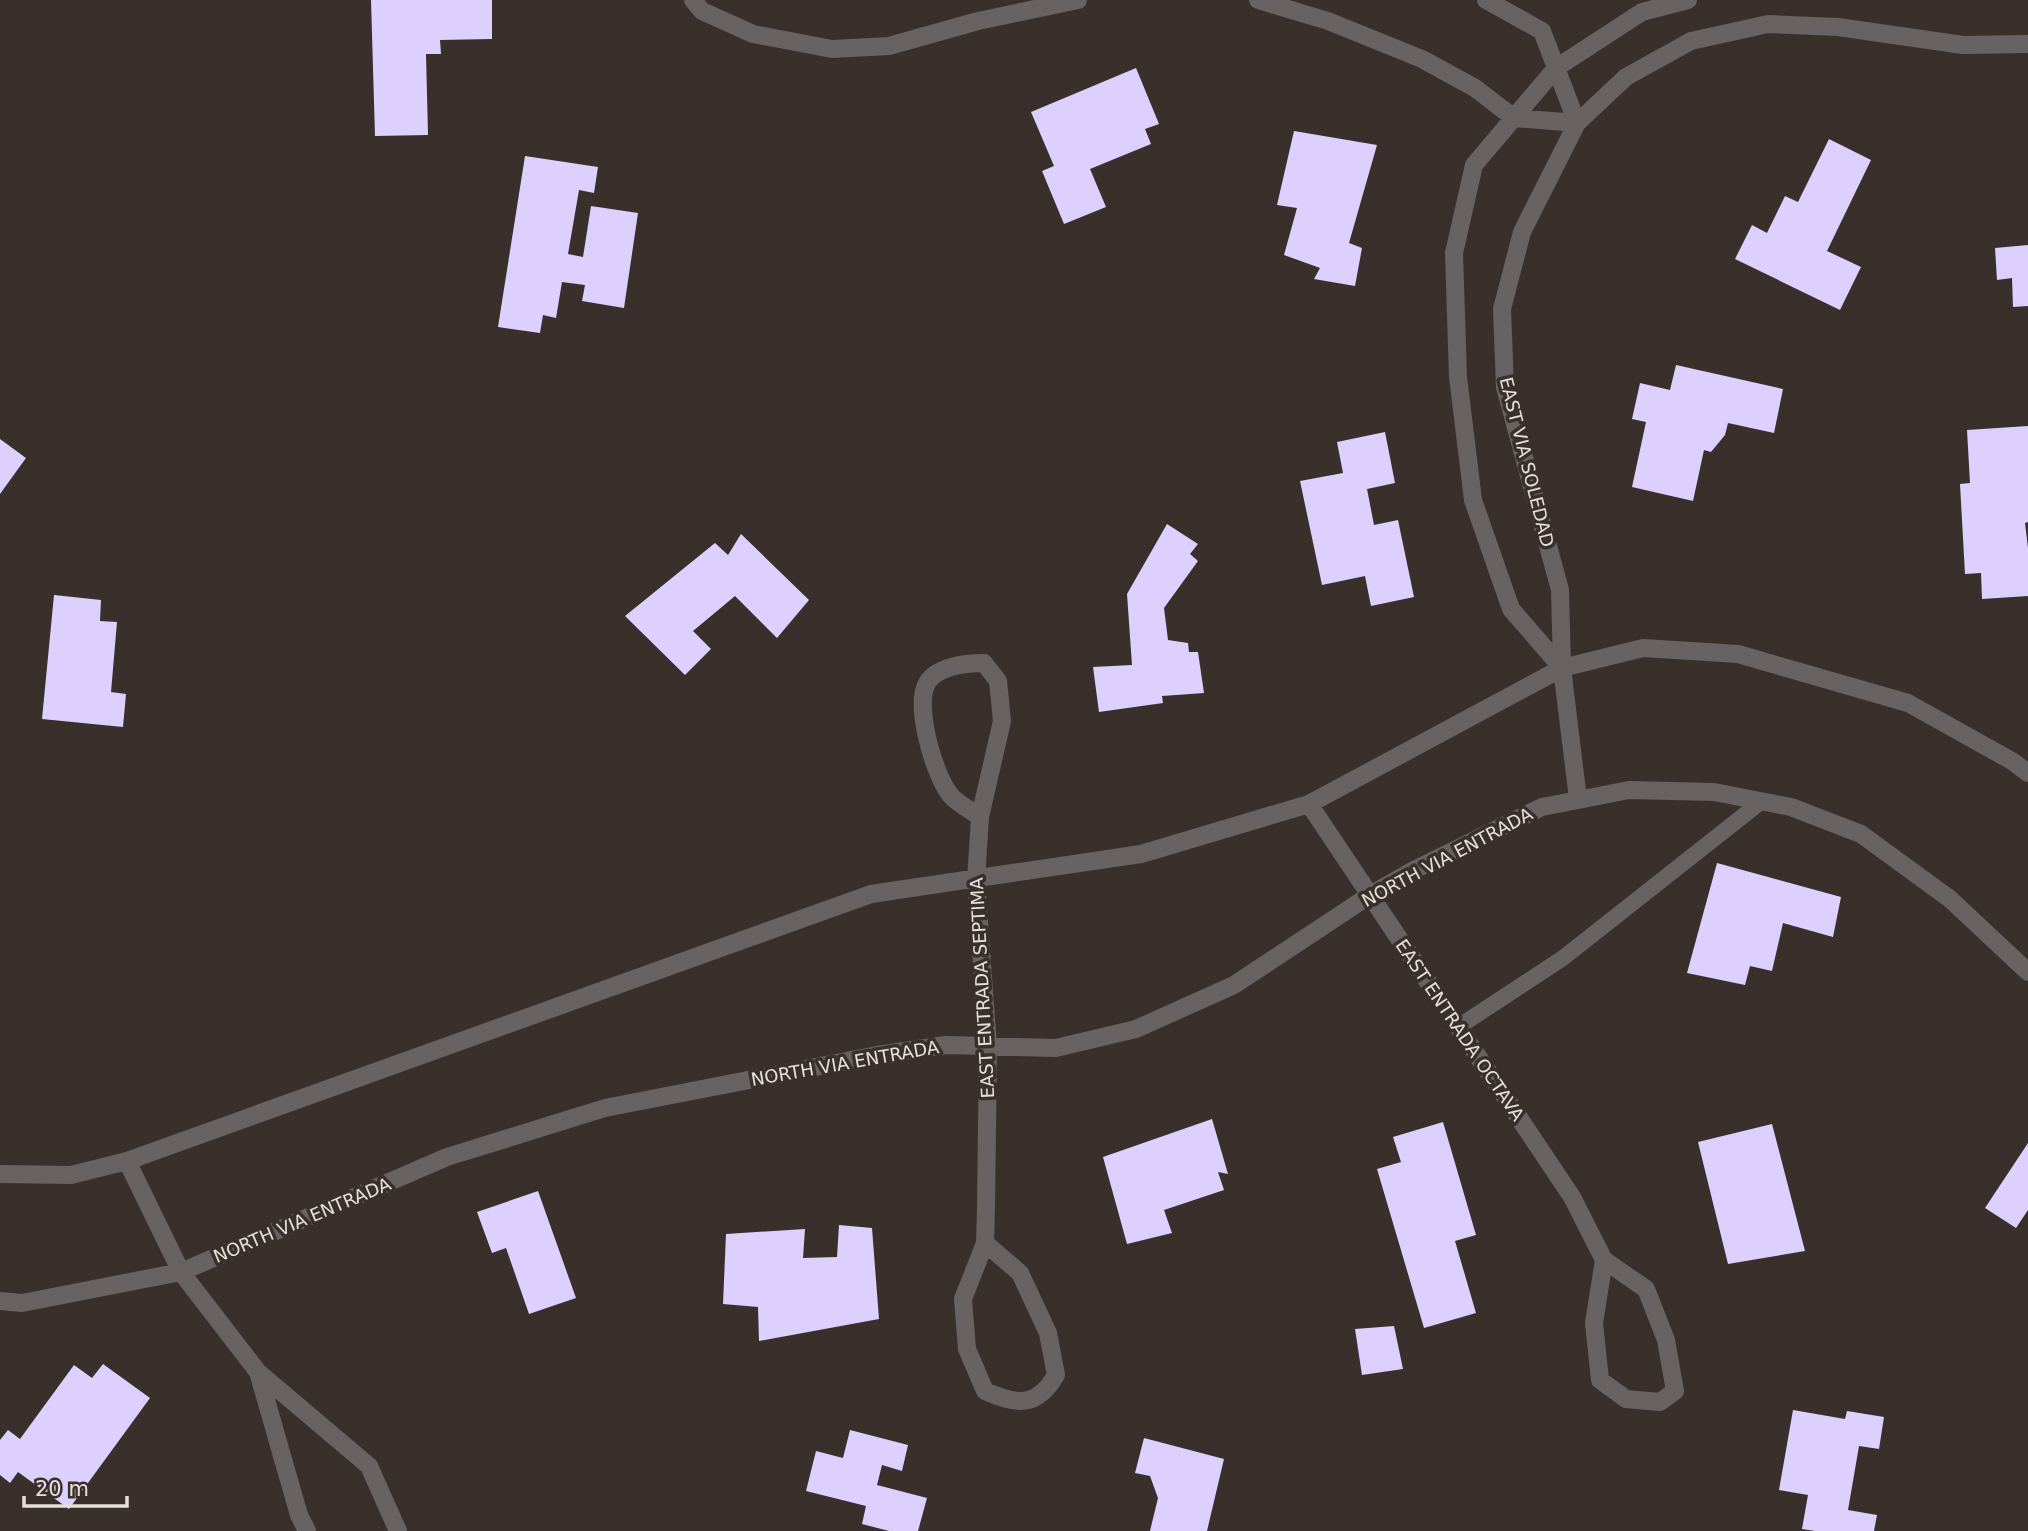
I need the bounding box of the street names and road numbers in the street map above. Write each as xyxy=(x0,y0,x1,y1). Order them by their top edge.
street label: EAST VIA SOLEDAD xyxy=(1496,375,1558,549)
street label: NORTH VIA ENTRADA xyxy=(1358,803,1537,911)
street label: EAST ENTRADA SEPTIMA xyxy=(966,876,998,1099)
street label: EAST ENTRADA OCTAVA xyxy=(1391,935,1529,1125)
street label: NORTH VIA ENTRADA xyxy=(749,1036,941,1090)
street label: NORTH VIA ENTRADA xyxy=(210,1173,394,1267)

